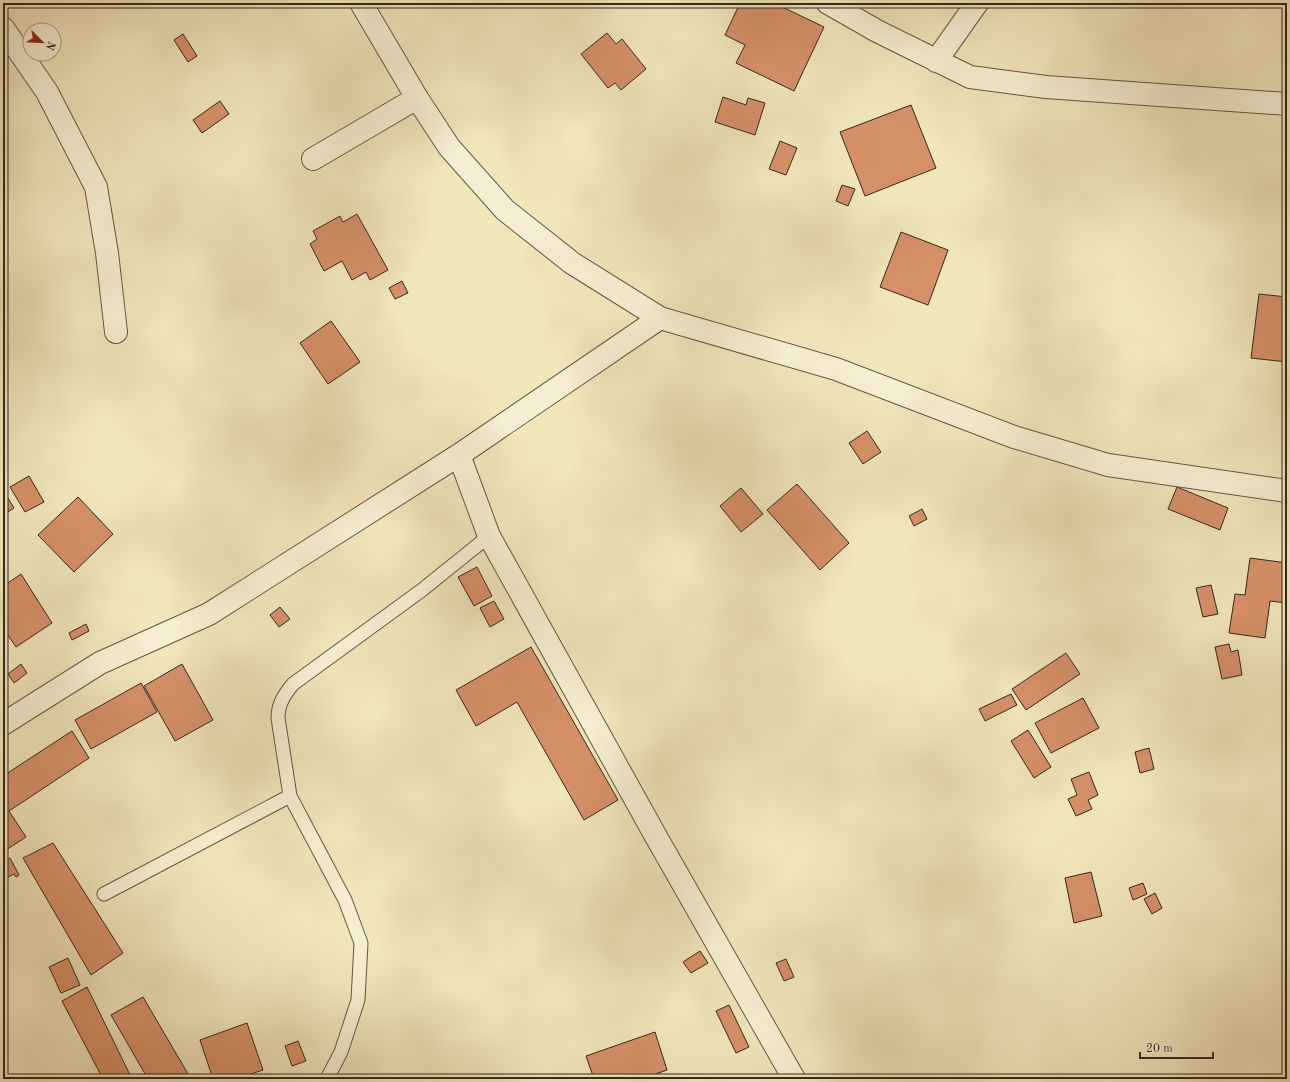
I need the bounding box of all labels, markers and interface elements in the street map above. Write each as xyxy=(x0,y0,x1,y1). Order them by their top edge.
north arrow xyxy=(22,22,62,62)
text: N xyxy=(43,39,56,52)
scale bar xyxy=(1140,1034,1213,1060)
text: 20 m xyxy=(1146,1043,1173,1055)

